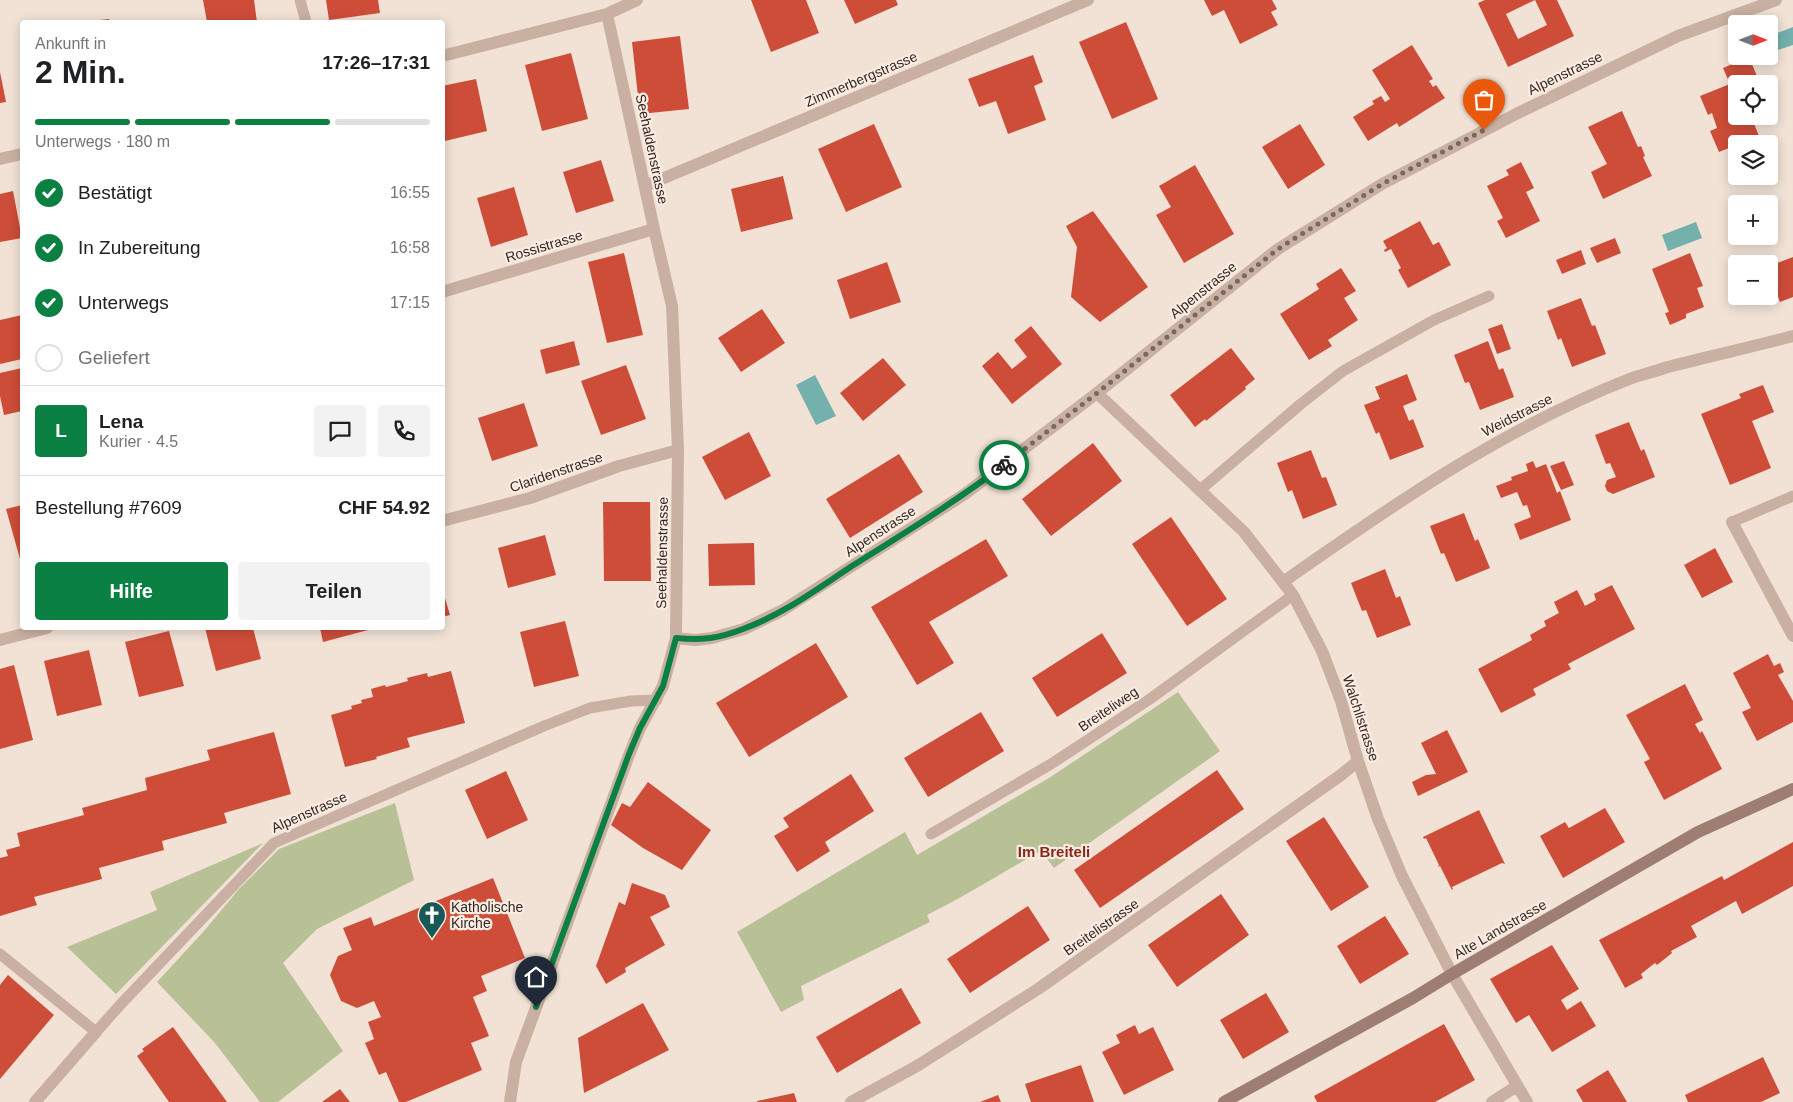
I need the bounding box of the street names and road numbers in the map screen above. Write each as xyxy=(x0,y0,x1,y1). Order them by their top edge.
street label: Zimmerbergstrasse xyxy=(802,48,920,110)
street label: Alpenstrasse xyxy=(1525,48,1605,98)
street label: Seehaldenstrasse xyxy=(633,93,672,206)
street label: Rossistrasse xyxy=(503,227,585,265)
street label: Alpenstrasse xyxy=(1167,258,1240,322)
street label: Weidstrasse xyxy=(1479,390,1555,440)
street label: Claridenstrasse xyxy=(507,449,605,495)
street label: Seehaldenstrasse xyxy=(653,497,671,609)
street label: Alpenstrasse xyxy=(842,502,918,560)
street label: Walchlistrasse xyxy=(1340,673,1383,763)
street label: Breiteliweg xyxy=(1075,683,1141,735)
street label: Alpenstrasse xyxy=(269,788,349,836)
street label: Breitelistrasse xyxy=(1060,895,1142,959)
street label: Alte Landstrasse xyxy=(1451,896,1549,962)

